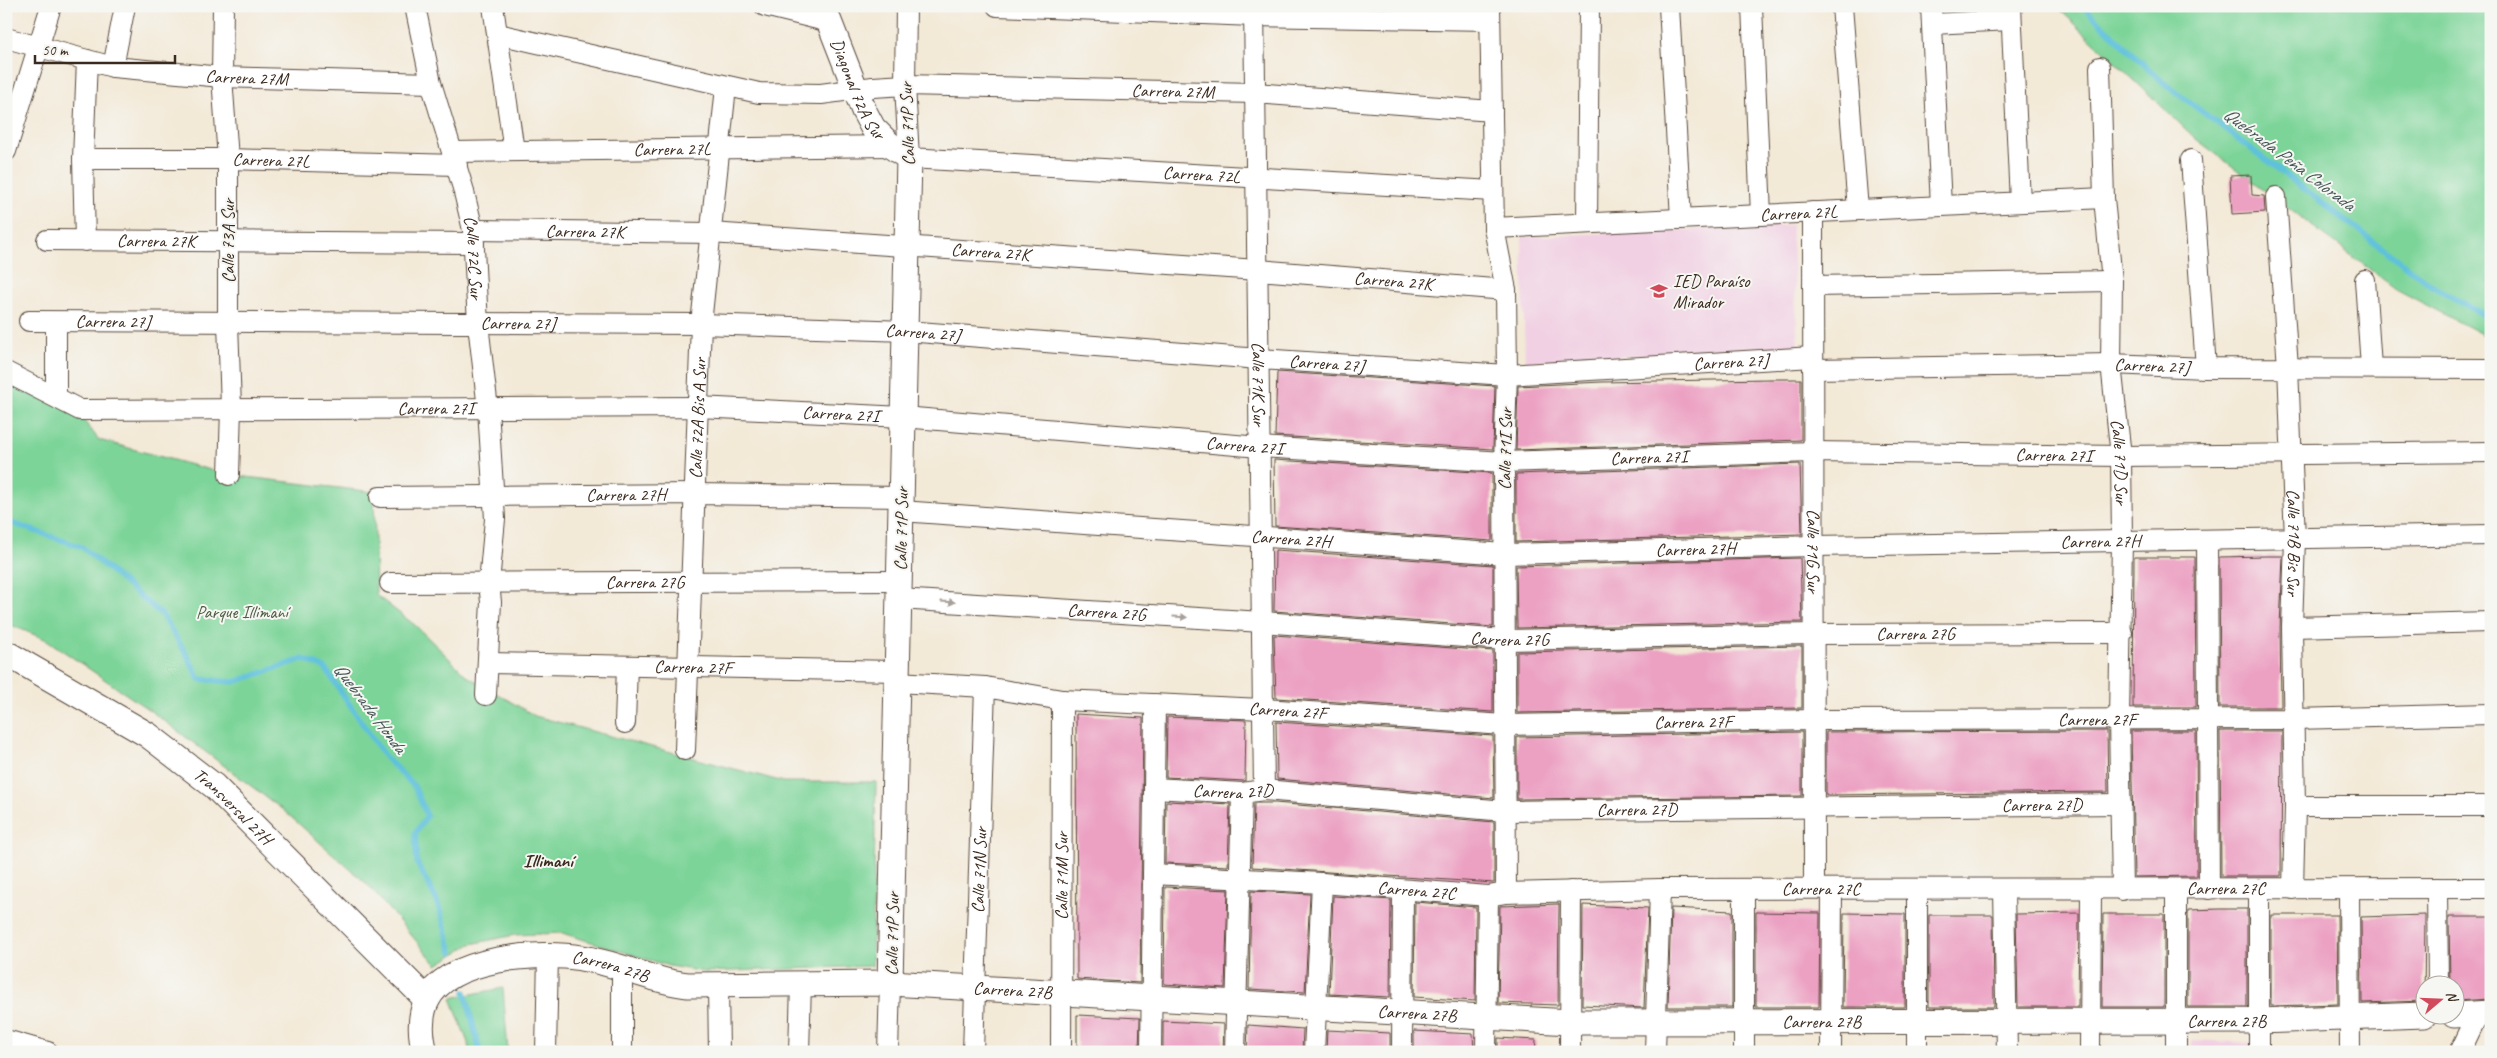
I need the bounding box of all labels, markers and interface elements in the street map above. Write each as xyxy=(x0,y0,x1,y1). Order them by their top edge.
scale bar xyxy=(35,32,175,64)
street label: Diagonal 72A Sur xyxy=(826,35,891,146)
text: 50 m xyxy=(42,41,69,60)
street label: Carrera 27M xyxy=(204,65,290,90)
street label: Calle 71P Sur xyxy=(894,79,919,166)
street label: Carrera 27M xyxy=(1131,79,1216,103)
water label: Quebrada Peña Colorada xyxy=(2219,102,2361,218)
street label: Carrera 27L xyxy=(633,137,712,161)
street label: Carrera 27L xyxy=(232,148,311,172)
street label: Carrera 72L xyxy=(1162,161,1242,188)
street label: Calle 73A Sur xyxy=(217,197,239,283)
street label: Carrera 27L xyxy=(1759,200,1839,226)
street label: Calle 72C Sur xyxy=(459,213,488,302)
street label: Carrera 27K xyxy=(546,220,628,243)
street label: Carrera 27K xyxy=(117,229,199,252)
street label: Carrera 27K xyxy=(950,238,1034,266)
street label: Carrera 27K xyxy=(1353,267,1437,295)
place label: IED Paraíso Mirador xyxy=(1673,270,1751,313)
school or university icon: IED Paraíso Mirador xyxy=(1649,281,1669,301)
street label: Carrera 27J xyxy=(75,310,153,333)
street label: Carrera 27J xyxy=(480,312,558,334)
street label: Carrera 27J xyxy=(885,319,964,346)
street label: Calle 71K Sur xyxy=(1247,342,1270,429)
street label: Carrera 27J xyxy=(1693,348,1772,375)
street label: Carrera 27J xyxy=(1288,350,1367,377)
street label: Carrera 27J xyxy=(2114,353,2192,378)
street label: Calle 72A Bis A Sur xyxy=(684,356,711,479)
street label: Carrera 27I xyxy=(397,397,478,419)
street label: Carrera 27I xyxy=(802,401,883,427)
street label: Calle 71I Sur xyxy=(1493,405,1517,490)
street label: Calle 71D Sur xyxy=(2106,418,2133,507)
street label: Carrera 27I xyxy=(1205,432,1287,460)
street label: Carrera 27I xyxy=(2015,444,2096,467)
street label: Carrera 27I xyxy=(1610,445,1691,470)
street label: Carrera 27H xyxy=(586,483,669,506)
street label: Calle 71P Sur xyxy=(889,485,913,571)
street label: Calle 71B Bis Sur xyxy=(2282,489,2306,598)
street label: Calle 71G Sur xyxy=(1802,509,1825,596)
street label: Carrera 27H xyxy=(1250,525,1334,553)
street label: Carrera 27H xyxy=(2060,530,2143,553)
street label: Carrera 27H xyxy=(1655,537,1738,561)
street label: Carrera 27G xyxy=(606,571,686,593)
one-way arrow xyxy=(940,599,956,607)
street label: Carrera 27G xyxy=(1067,599,1149,626)
park label: Parque Illimaní xyxy=(196,601,292,623)
one-way arrow xyxy=(1172,613,1188,621)
street label: Carrera 27G xyxy=(1876,623,1957,645)
street label: Carrera 27G xyxy=(1470,626,1551,651)
street label: Carrera 27F xyxy=(654,655,736,679)
water label: Quebrada Honda xyxy=(328,658,413,760)
street label: Carrera 27F xyxy=(1248,697,1331,724)
street label: Carrera 27F xyxy=(2058,708,2140,730)
street label: Carrera 27F xyxy=(1654,710,1736,734)
street label: Transversal 27H xyxy=(189,763,279,851)
street label: Carrera 27D xyxy=(1192,779,1275,804)
street label: Carrera 27D xyxy=(2002,793,2083,816)
street label: Carrera 27D xyxy=(1597,798,1678,821)
street label: Calle 71N Sur xyxy=(967,824,991,913)
street label: Calle 71M Sur xyxy=(1050,829,1073,920)
district label: Illimaní xyxy=(523,849,577,873)
street label: Carrera 27C xyxy=(1377,876,1459,905)
street label: Carrera 27C xyxy=(2187,877,2268,899)
street label: Carrera 27C xyxy=(1782,878,1863,900)
street label: Calle 71P Sur xyxy=(880,890,904,976)
street label: Carrera 27B xyxy=(571,946,653,987)
north arrow xyxy=(2414,976,2464,1026)
street label: Carrera 27B xyxy=(973,977,1054,1003)
text: N xyxy=(2442,989,2462,1005)
street label: Carrera 27B xyxy=(1377,1000,1459,1027)
street label: Carrera 27B xyxy=(2187,1010,2268,1032)
street label: Carrera 27B xyxy=(1782,1011,1863,1033)

